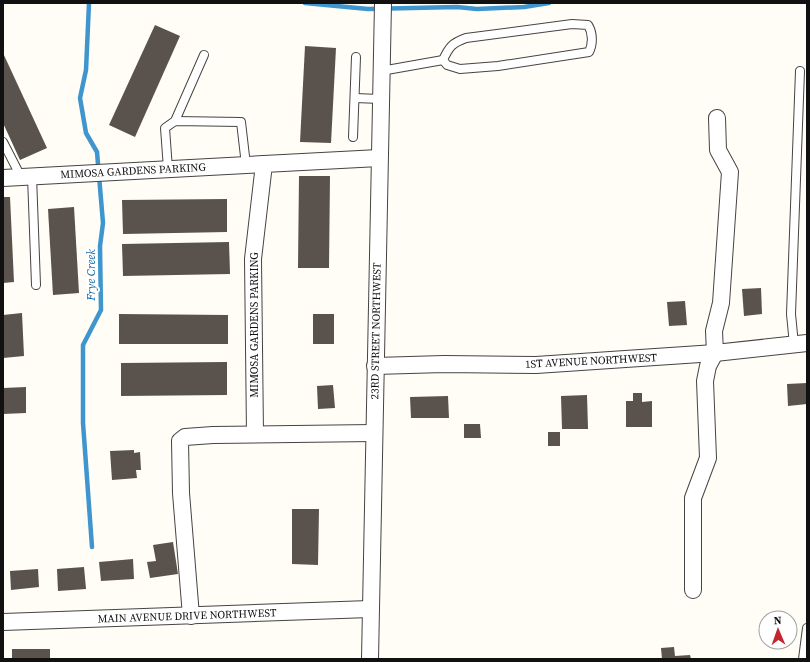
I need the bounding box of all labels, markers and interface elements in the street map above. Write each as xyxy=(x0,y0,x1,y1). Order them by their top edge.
street label: MIMOSA GARDENS PARKING xyxy=(60,160,207,182)
water label: Frye Creek xyxy=(83,249,99,302)
street label: MIMOSA GARDENS PARKING xyxy=(247,252,262,398)
street label: 23RD STREET NORTHWEST xyxy=(367,262,385,400)
street label: 1ST AVENUE NORTHWEST xyxy=(525,350,658,372)
street label: MAIN AVENUE DRIVE NORTHWEST xyxy=(97,605,277,627)
north arrow xyxy=(758,610,798,650)
text: N xyxy=(773,613,782,628)

